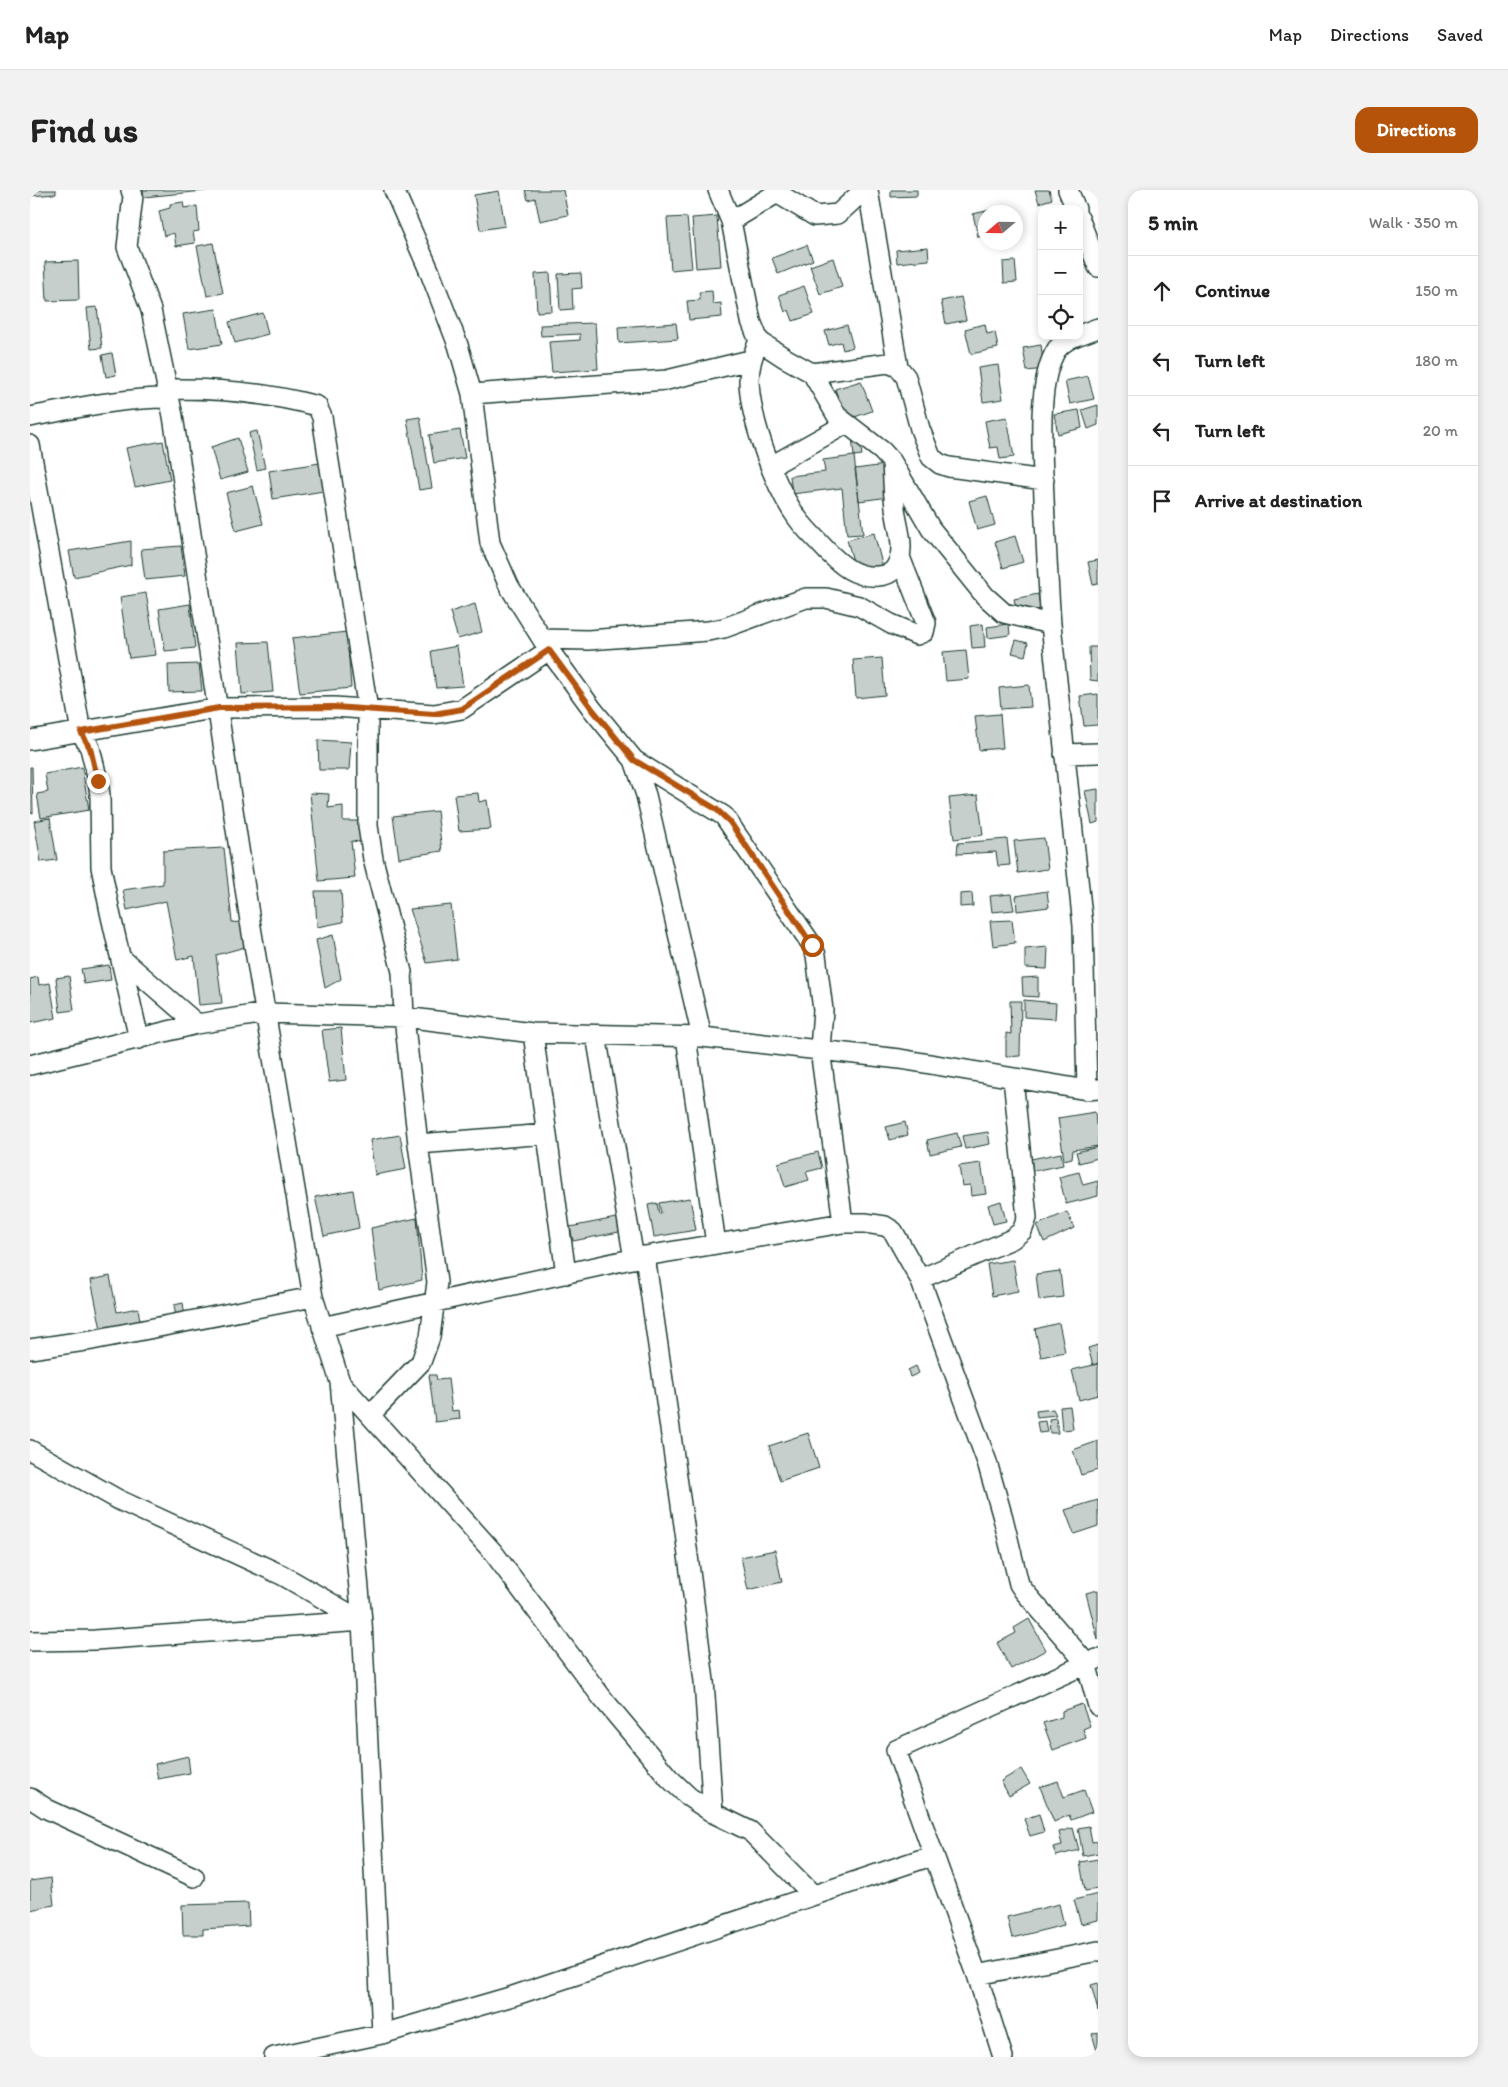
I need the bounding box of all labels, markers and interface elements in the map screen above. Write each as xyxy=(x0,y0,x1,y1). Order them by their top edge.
text: Map xyxy=(25,20,69,49)
text: Map xyxy=(1269,24,1302,46)
text: Directions xyxy=(1330,24,1409,46)
text: Saved xyxy=(1437,24,1483,46)
button: Directions xyxy=(1355,107,1478,153)
text: Find us xyxy=(30,109,138,151)
north arrow xyxy=(978,205,1023,250)
map controls xyxy=(1038,205,1083,340)
button: + xyxy=(1038,205,1083,250)
text: 5 min xyxy=(1148,210,1198,235)
text: Walk · 350 m xyxy=(1369,213,1458,232)
button: − xyxy=(1038,250,1083,295)
icon: ahead xyxy=(1148,277,1176,305)
text: Continue xyxy=(1195,279,1270,302)
text: 150 m xyxy=(1415,281,1458,300)
button: locate xyxy=(1038,295,1083,340)
icon: left xyxy=(1148,347,1176,375)
text: Turn left xyxy=(1195,349,1265,372)
text: 180 m xyxy=(1415,351,1458,370)
icon: left xyxy=(1148,417,1176,445)
text: Turn left xyxy=(1195,419,1265,442)
text: 20 m xyxy=(1423,421,1458,440)
icon: arrive xyxy=(1148,487,1176,515)
text: Arrive at destination xyxy=(1195,489,1362,512)
route end xyxy=(87,770,110,793)
route start xyxy=(801,934,824,957)

